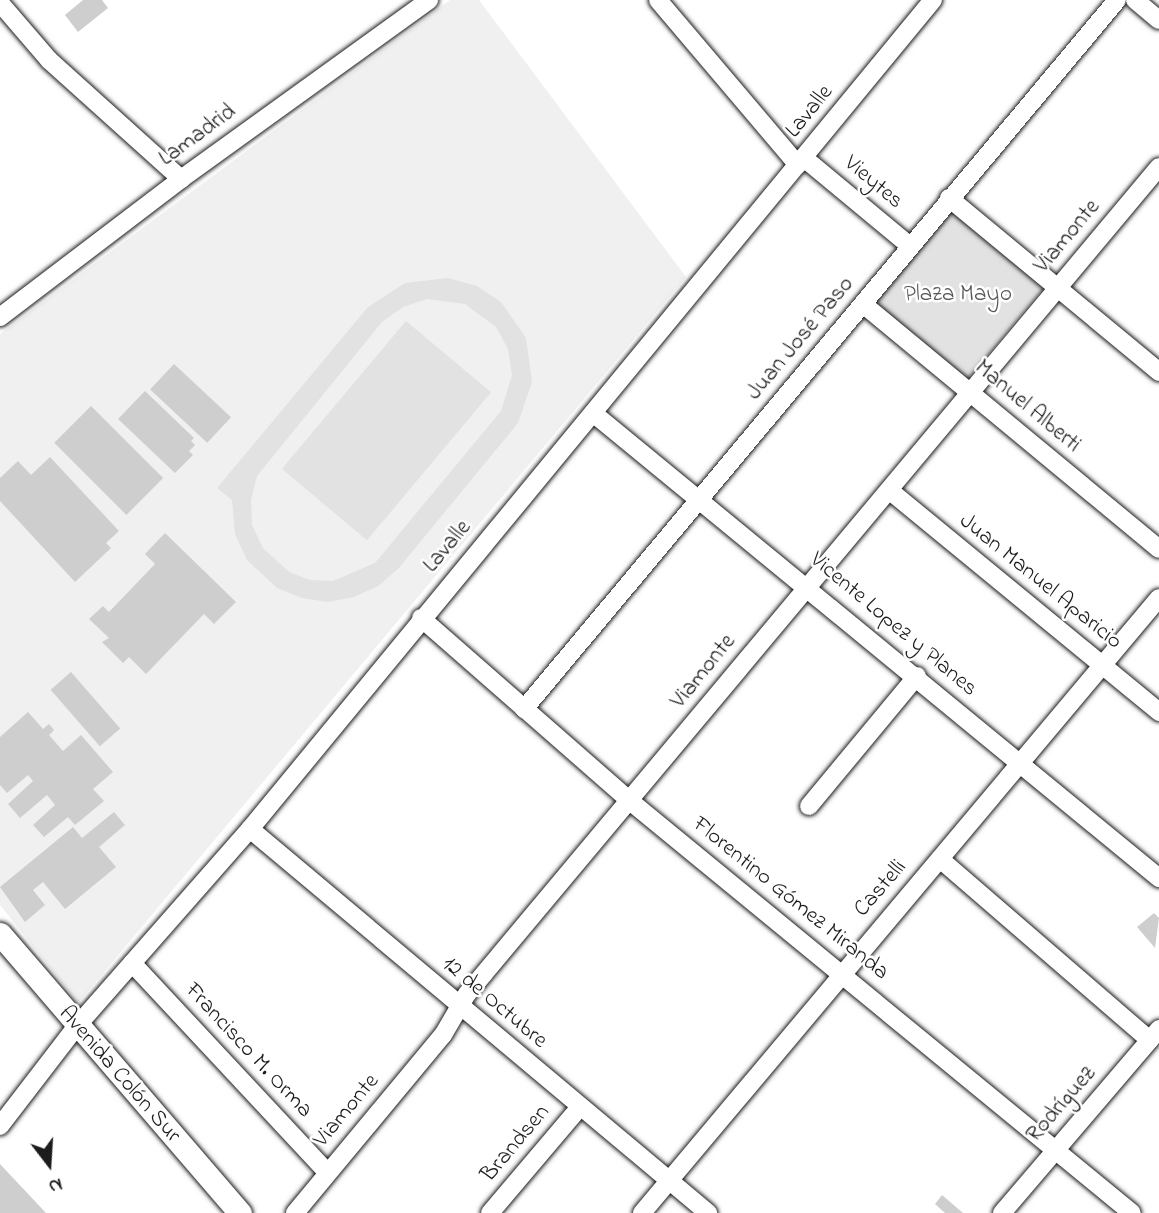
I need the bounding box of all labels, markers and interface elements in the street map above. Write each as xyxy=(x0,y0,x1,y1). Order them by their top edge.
street label: Lavalle xyxy=(780,80,840,144)
street label: Lamadrid xyxy=(154,99,242,173)
street label: Vieytes xyxy=(838,150,908,216)
street label: Viamonte xyxy=(1029,195,1107,279)
street label: Juan José Paso xyxy=(741,272,861,406)
park label: Plaza Mayo xyxy=(904,281,1012,309)
street label: Manuel Alberti xyxy=(968,355,1086,459)
street label: Juan Manuel Aparicio xyxy=(953,508,1127,656)
street label: Lavalle xyxy=(418,515,478,579)
street label: Vicente Lopez y Planes xyxy=(803,547,983,703)
street label: Viamonte xyxy=(666,629,742,715)
street label: Florentino Gómez Miranda xyxy=(686,811,894,987)
street label: Castelli xyxy=(849,855,913,923)
street label: 12 de Octubre xyxy=(436,951,552,1055)
street label: Francisco M. Orma xyxy=(178,978,318,1124)
street label: Avenida Colón Sur xyxy=(52,1001,186,1149)
street label: Rodríguez xyxy=(1021,1061,1103,1149)
street label: Viamonte xyxy=(308,1069,386,1153)
street label: Brandsen xyxy=(476,1100,556,1188)
north arrow xyxy=(14,1129,84,1199)
text: N xyxy=(45,1170,65,1199)

